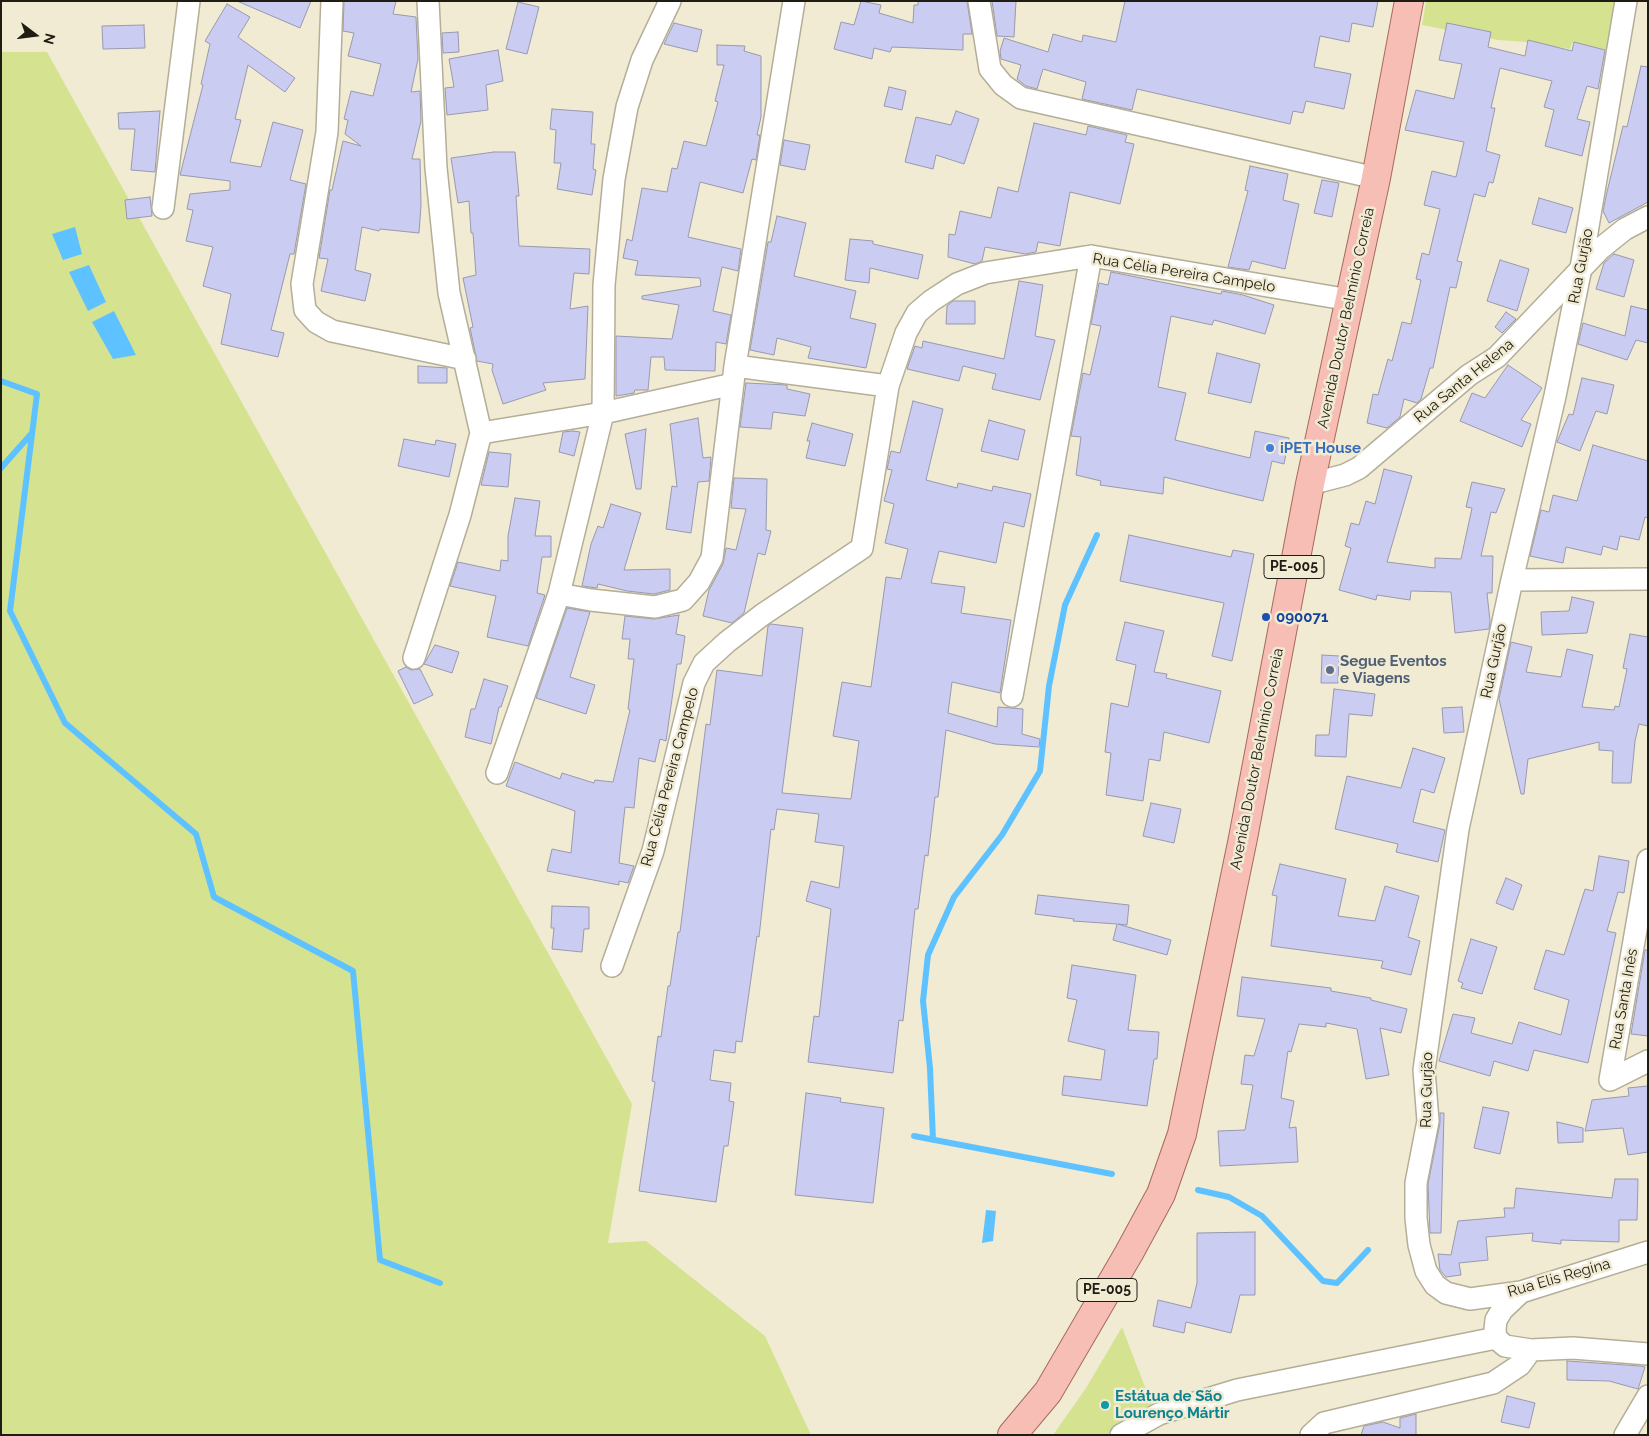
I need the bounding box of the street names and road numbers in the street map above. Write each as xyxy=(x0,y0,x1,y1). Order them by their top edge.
street label: Avenida Doutor Belmínio Correia xyxy=(1314,206,1378,430)
street label: Rua Gurjão xyxy=(1565,227,1597,305)
street label: Rua Célia Pereira Campelo xyxy=(1091,250,1277,296)
street label: Rua Santa Helena xyxy=(1410,335,1518,427)
road number: PE-005 xyxy=(1264,556,1324,578)
street label: Rua Gurjão xyxy=(1477,622,1511,700)
street label: Avenida Doutor Belmínio Correia xyxy=(1227,647,1287,871)
street label: Rua Célia Pereira Campelo xyxy=(637,685,703,869)
street label: Rua Santa Inês xyxy=(1606,947,1642,1051)
street label: Rua Gurjão xyxy=(1417,1052,1437,1128)
street label: Rua Elis Regina xyxy=(1506,1255,1612,1301)
road number: PE-005 xyxy=(1077,1278,1137,1302)

